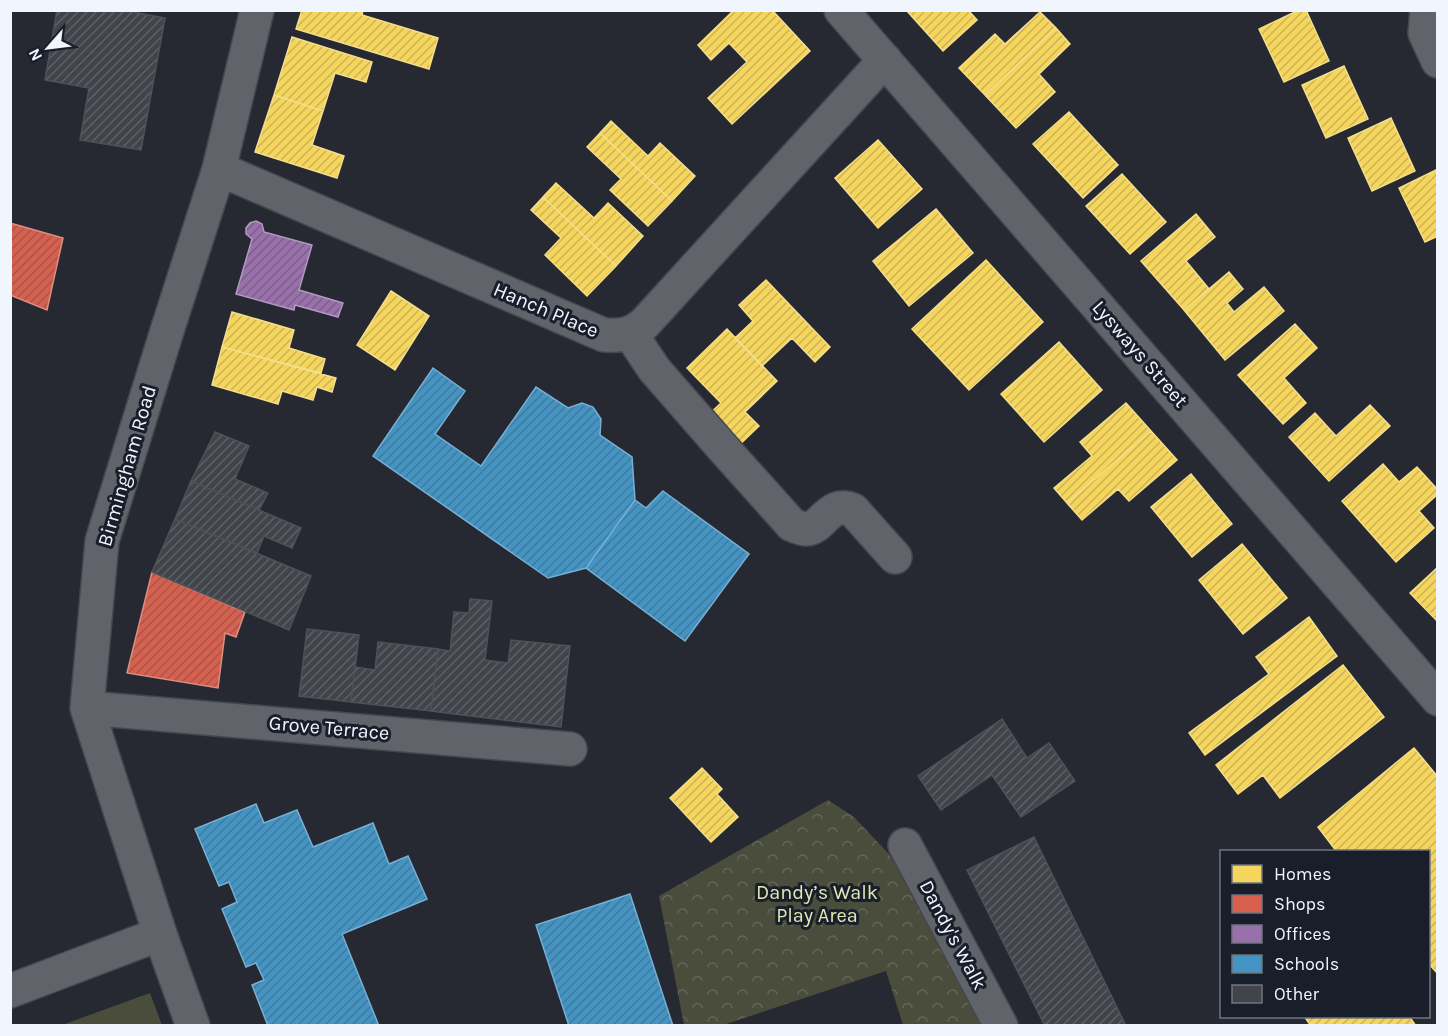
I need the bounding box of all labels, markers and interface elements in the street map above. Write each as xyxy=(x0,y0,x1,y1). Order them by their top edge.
north arrow xyxy=(18,18,78,78)
text: N xyxy=(24,45,46,64)
street label: Hanch Place xyxy=(490,278,602,342)
street label: Lysways Street xyxy=(1087,296,1193,412)
street label: Birmingham Road xyxy=(93,383,161,549)
street label: Grove Terrace xyxy=(268,711,390,745)
legend xyxy=(1220,850,1430,1018)
text: Homes xyxy=(1274,863,1331,885)
street label: Dandy's Walk xyxy=(915,876,991,994)
park label: Dandy’s Walk Play Area xyxy=(756,881,878,927)
text: Shops xyxy=(1274,893,1326,915)
text: Offices xyxy=(1274,923,1331,945)
text: Schools xyxy=(1274,953,1339,975)
text: Other xyxy=(1274,983,1319,1005)

